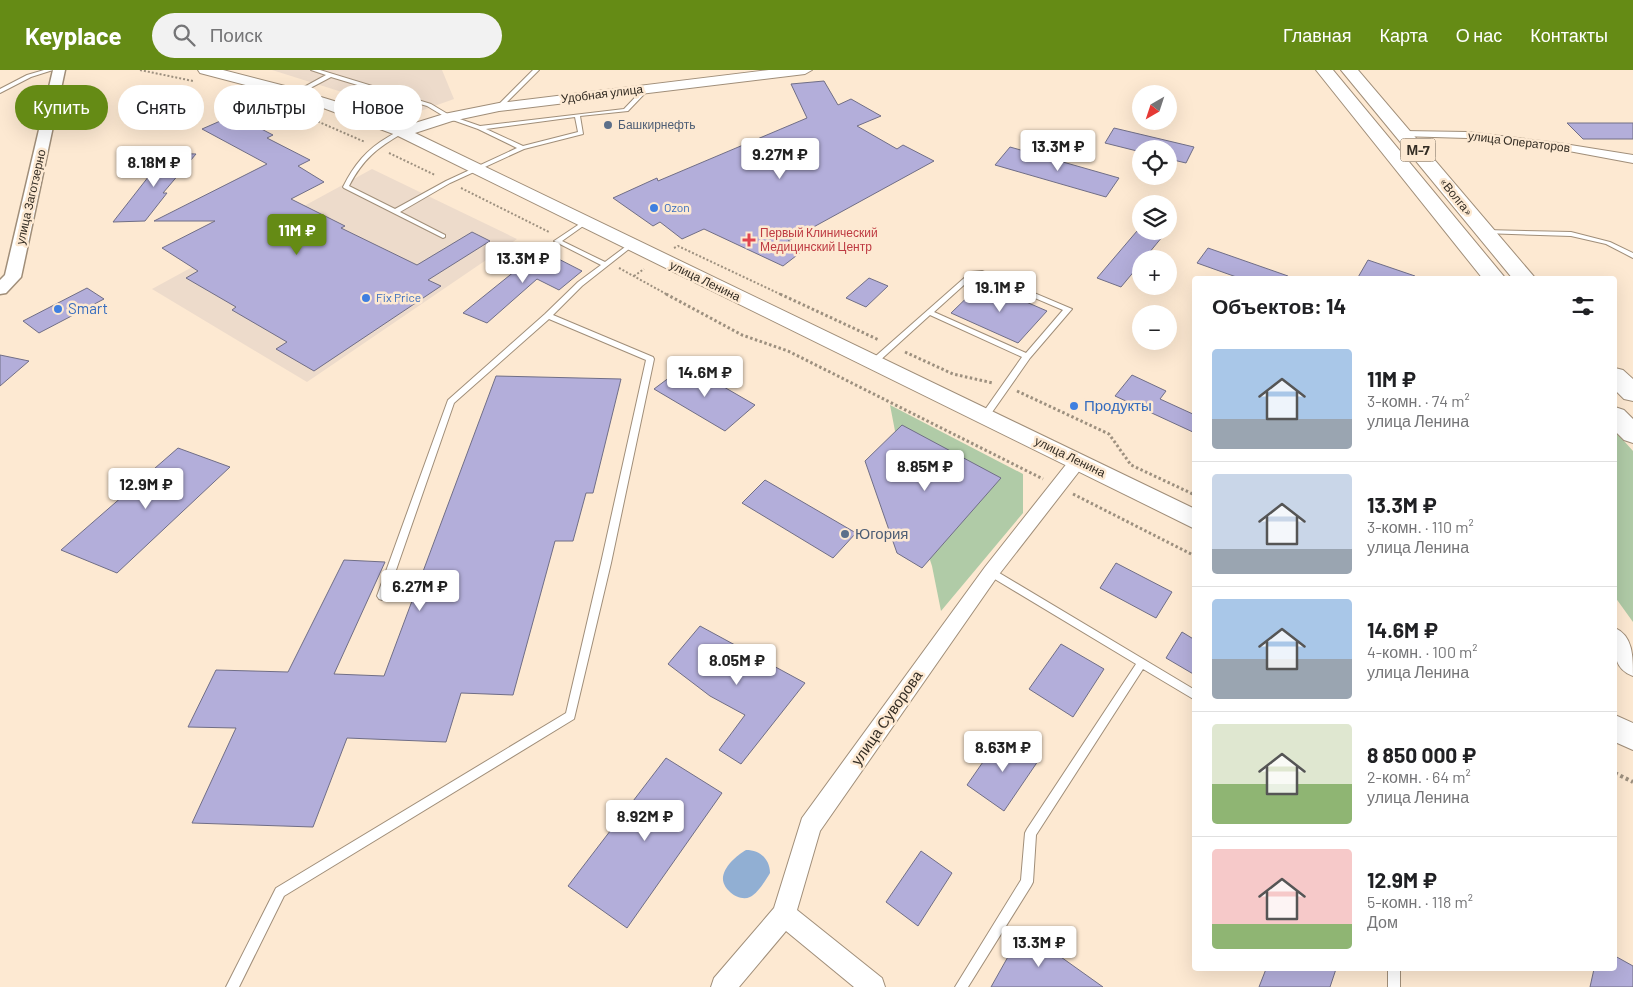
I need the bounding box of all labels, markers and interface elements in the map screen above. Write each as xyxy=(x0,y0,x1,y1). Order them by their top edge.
search box xyxy=(152,13,502,58)
text: Keyplace xyxy=(25,21,122,50)
icon: search xyxy=(170,21,198,49)
text: Поиск xyxy=(210,23,262,46)
text: Главная xyxy=(1283,24,1352,46)
text: Карта xyxy=(1380,24,1428,46)
text: О нас xyxy=(1456,24,1502,46)
text: Контакты xyxy=(1530,24,1608,46)
street label: Удобная улица xyxy=(560,81,644,106)
chip: Купить xyxy=(15,85,108,130)
chip: Снять xyxy=(118,85,204,130)
chip: Фильтры xyxy=(214,85,324,130)
chip: Новое xyxy=(334,85,422,130)
north arrow xyxy=(1132,85,1178,130)
map controls xyxy=(1132,85,1177,350)
place label: Башкирнефть xyxy=(618,117,695,132)
marker: Башкирнефть xyxy=(602,119,614,131)
street label: улица Операторов xyxy=(1467,128,1571,155)
pin: 13.3M ₽ xyxy=(1012,129,1104,172)
text: 13.3M ₽ xyxy=(1031,136,1085,155)
pin: 9.27M ₽ xyxy=(734,138,826,180)
road number: М-7 xyxy=(1400,138,1436,162)
button: locate xyxy=(1132,140,1177,185)
text: 9.27M ₽ xyxy=(752,144,808,163)
pin: 8.18M ₽ xyxy=(108,146,200,188)
street label: улица Заготзерно xyxy=(12,147,49,246)
text: 8.18M ₽ xyxy=(127,152,181,171)
street label: «Волга» xyxy=(1437,174,1476,218)
button: layers xyxy=(1132,195,1177,240)
place label: Ozon xyxy=(664,200,690,214)
marker: Ozon xyxy=(648,202,660,214)
pin: 11M ₽ xyxy=(262,214,332,256)
text: 11M ₽ xyxy=(278,220,316,239)
place label: Первый Клинический Медицинский Центр xyxy=(760,225,878,254)
marker: Первый Клинический Медицинский Центр xyxy=(742,233,756,247)
pin: 13.3M ₽ xyxy=(477,242,569,284)
text: 13.3M ₽ xyxy=(496,248,550,267)
button: + xyxy=(1132,250,1177,295)
street label: улица Ленина xyxy=(668,257,743,304)
pin: 19.1M ₽ xyxy=(954,270,1046,313)
text: 19.1M ₽ xyxy=(975,277,1025,296)
place label: Fix Price xyxy=(376,290,421,304)
marker: Fix Price xyxy=(360,292,372,304)
icon: filters xyxy=(1569,292,1597,320)
text: Объектов: 14 xyxy=(1212,293,1346,318)
place label: Smart xyxy=(68,299,108,317)
marker: Smart xyxy=(52,303,64,315)
button: − xyxy=(1132,305,1177,350)
pin: 14.6M ₽ xyxy=(659,356,751,398)
text: 14.6M ₽ xyxy=(678,362,732,381)
text: 11M ₽ xyxy=(1367,366,1416,391)
icon: home xyxy=(1252,369,1312,429)
text: 3-комн. · 74 m² xyxy=(1367,391,1470,410)
place label: Продукты xyxy=(1084,396,1152,414)
marker: Продукты xyxy=(1068,400,1080,412)
text: улица Ленина xyxy=(1367,411,1469,430)
street label: улица Ленина xyxy=(1033,433,1108,480)
pin: 8.85M ₽ xyxy=(879,450,971,492)
text: 8.85M ₽ xyxy=(897,456,953,475)
pin: 12.9M ₽ xyxy=(100,468,192,510)
text: 12.9M ₽ xyxy=(119,474,173,493)
text: 13.3M ₽ xyxy=(1367,492,1437,517)
icon: home xyxy=(1252,494,1312,554)
text: 3-комн. · 110 m² xyxy=(1367,517,1474,536)
place label: Югория xyxy=(855,524,908,542)
marker: Югория xyxy=(839,528,851,540)
text: улица Ленина xyxy=(1367,537,1469,556)
pin: 6.27M ₽ xyxy=(374,570,466,612)
text: 6.27M ₽ xyxy=(392,576,448,595)
text: 14.6M ₽ xyxy=(1367,617,1438,642)
icon: home xyxy=(1252,619,1312,679)
text: 4-комн. · 100 m² xyxy=(1367,642,1478,661)
pin: 8.05M ₽ xyxy=(691,644,783,686)
text: 8.05M ₽ xyxy=(709,650,765,669)
text: улица Ленина xyxy=(1367,662,1469,681)
street label: улица Суворова xyxy=(847,666,926,768)
pin: 8.63M ₽ xyxy=(957,730,1049,773)
text: 8.63M ₽ xyxy=(975,737,1031,756)
text: 8 850 000 ₽ xyxy=(1367,742,1476,767)
icon: home xyxy=(1252,744,1312,804)
text: 2-комн. · 64 m² xyxy=(1367,767,1471,786)
text: улица Ленина xyxy=(1367,787,1469,806)
pin: 8.92M ₽ xyxy=(599,800,691,842)
text: 8.92M ₽ xyxy=(617,806,673,825)
text: 12.9M ₽ xyxy=(1367,867,1437,892)
icon: home xyxy=(1252,869,1312,929)
text: 5-комн. · 118 m² xyxy=(1367,892,1473,911)
text: Дом xyxy=(1367,912,1398,931)
pin: 13.3M ₽ xyxy=(993,926,1085,968)
text: 13.3M ₽ xyxy=(1012,932,1066,951)

